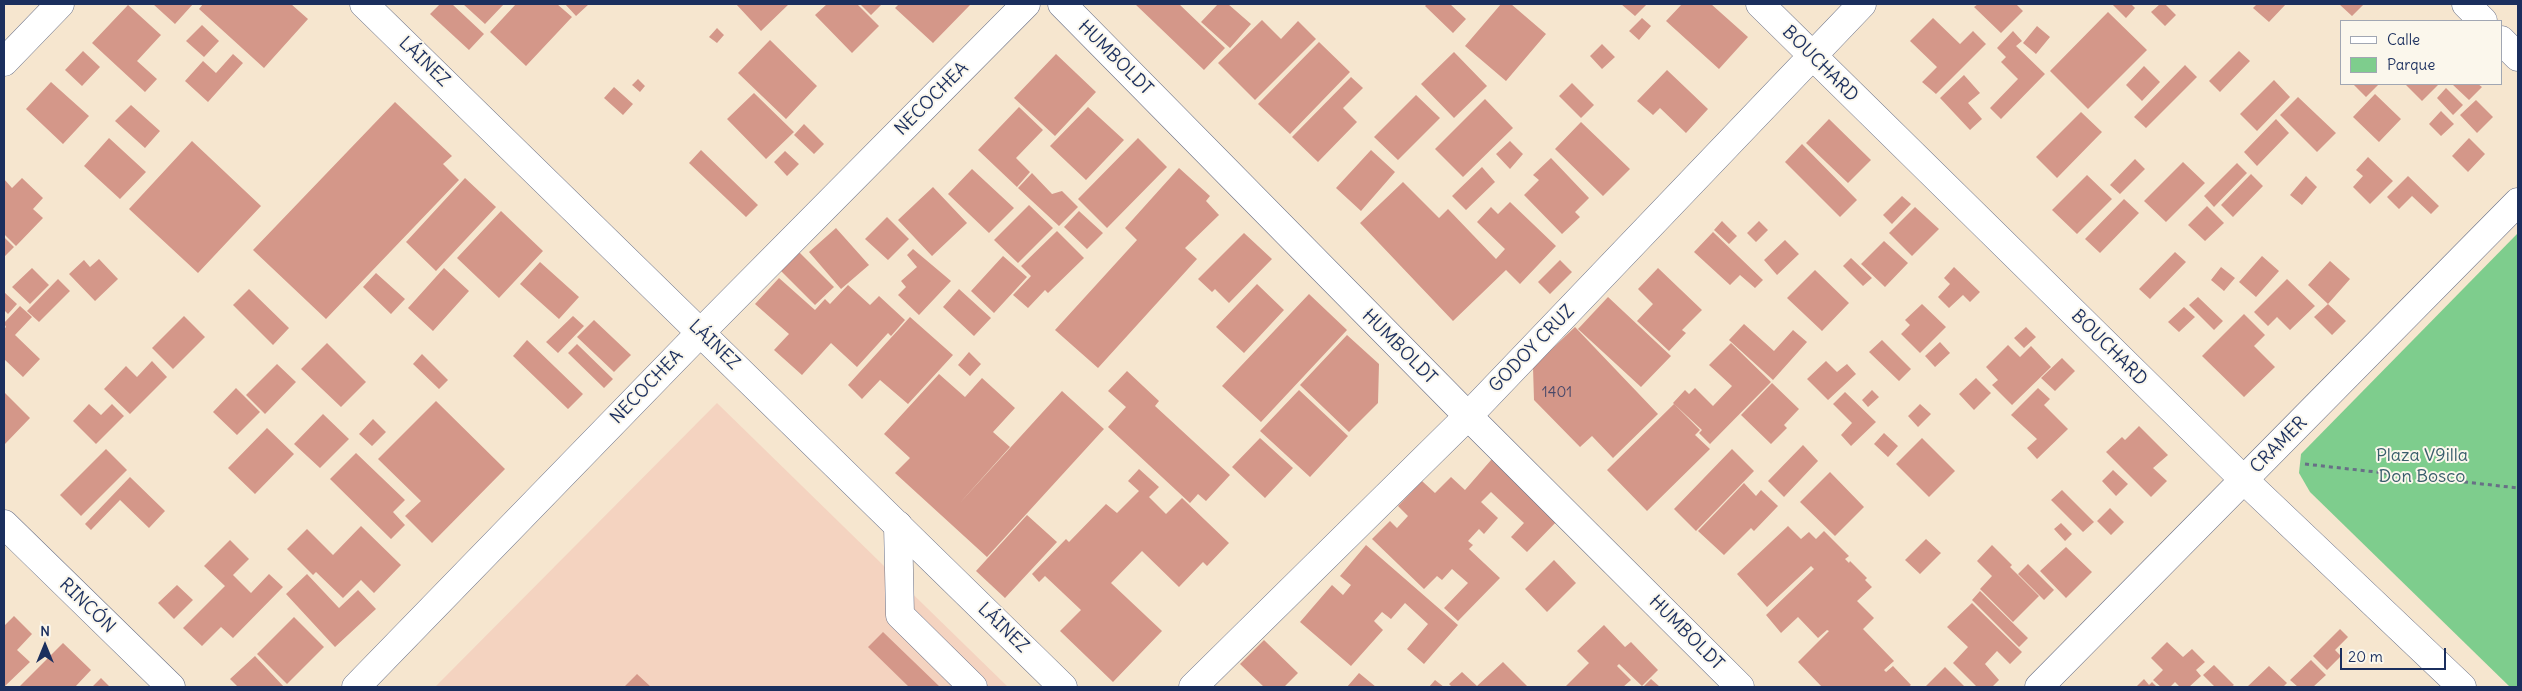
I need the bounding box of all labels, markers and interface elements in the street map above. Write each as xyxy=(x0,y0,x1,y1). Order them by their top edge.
street label: HUMBOLDT xyxy=(1073,16,1157,100)
legend xyxy=(2340,20,2502,85)
street label: BOUCHARD xyxy=(1778,22,1862,106)
text: Calle xyxy=(2387,30,2420,49)
street label: LÁINEZ xyxy=(394,33,454,91)
text: Parque xyxy=(2387,55,2435,74)
street label: NECOCHEA xyxy=(891,58,973,140)
street label: GODOY CRUZ xyxy=(1485,301,1579,397)
street label: HUMBOLDT xyxy=(1357,305,1441,389)
street label: BOUCHARD xyxy=(2067,306,2151,390)
street label: LÁINEZ xyxy=(684,316,744,374)
street label: NECOCHEA xyxy=(606,345,688,429)
house number: 1401 xyxy=(1542,384,1572,402)
street label: CRAMER xyxy=(2246,412,2312,478)
park label: Plaza V9illa Don Bosco xyxy=(2376,445,2468,488)
street label: RINCÓN xyxy=(54,574,120,638)
street label: HUMBOLDT xyxy=(1644,591,1728,675)
street label: LÁINEZ xyxy=(973,599,1033,657)
north arrow xyxy=(20,621,70,671)
text: N xyxy=(40,622,50,640)
scale bar xyxy=(2342,638,2448,670)
text: 20 m xyxy=(2348,647,2383,666)

